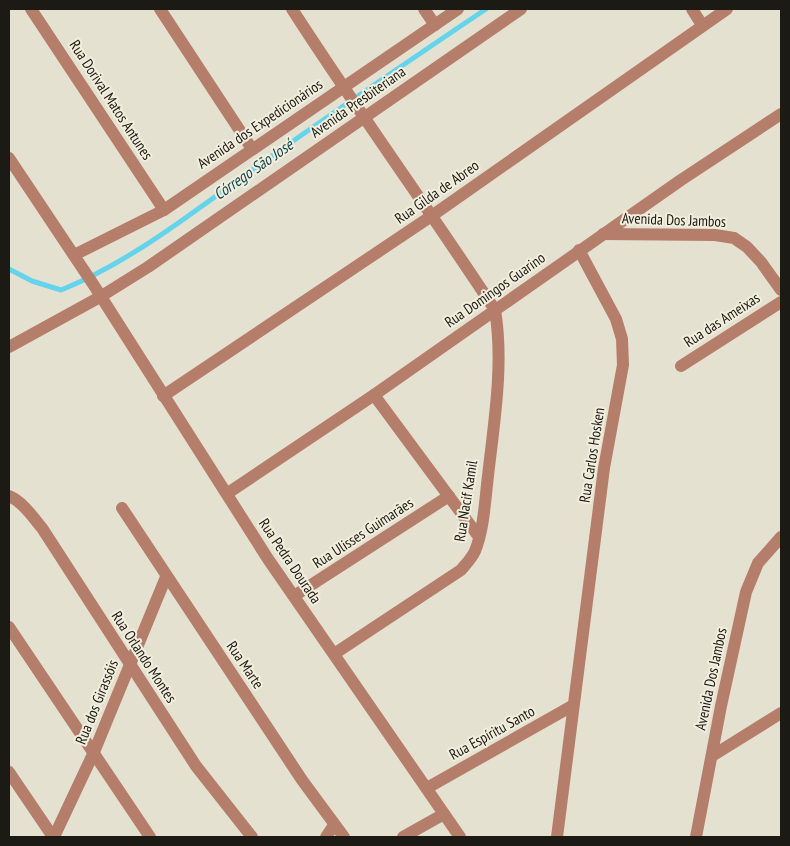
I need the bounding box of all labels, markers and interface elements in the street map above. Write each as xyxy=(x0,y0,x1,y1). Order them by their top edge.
street label: Rua Dorival Matos Antunes xyxy=(66,36,157,163)
street label: Avenida Presbiteriana xyxy=(306,62,409,141)
street label: Avenida dos Expedicionários xyxy=(193,75,326,173)
water label: Córrego São José xyxy=(209,133,298,204)
street label: Rua Gilda de Abreo xyxy=(391,156,482,228)
street label: Avenida Dos Jambos xyxy=(622,208,726,231)
street label: Rua Domingos Guarino xyxy=(441,248,549,331)
street label: Rua das Ameixas xyxy=(680,288,763,351)
street label: Rua Carlos Hosken xyxy=(575,406,608,504)
street label: Rua Nacif Kamil xyxy=(450,458,481,543)
street label: Rua Ulisses Guimarães xyxy=(309,493,417,572)
street label: Rua Pedra Dourada xyxy=(255,515,326,607)
street label: Rua Orlando Montes xyxy=(108,607,181,706)
street label: Avenida Dos Jambos xyxy=(690,626,731,732)
street label: Rua Marte xyxy=(223,637,268,692)
street label: Rua dos Girassóis xyxy=(71,657,122,747)
street label: Rua Espíritu Santo xyxy=(446,701,538,764)

